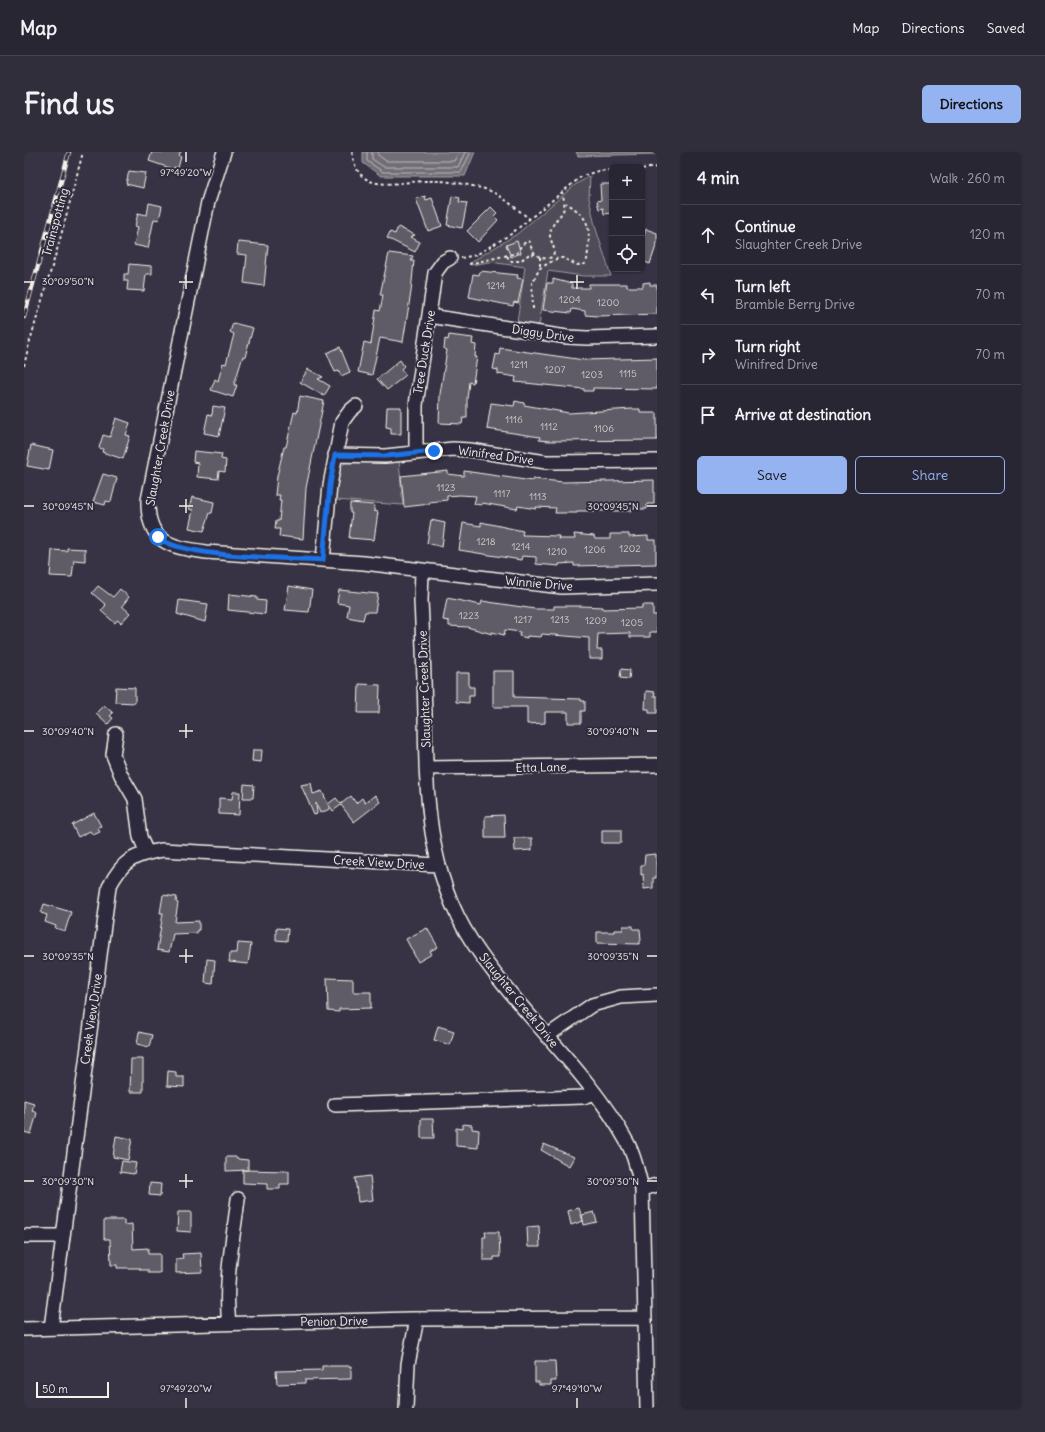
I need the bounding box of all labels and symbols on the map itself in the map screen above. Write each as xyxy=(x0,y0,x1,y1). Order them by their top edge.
text: 97°49'20"W xyxy=(160,166,212,179)
street label: Trainspotting xyxy=(39,186,71,258)
text: 30°09'50"N xyxy=(42,275,94,288)
house number: 1214 xyxy=(486,279,506,292)
house number: 1204 xyxy=(559,293,581,306)
house number: 1200 xyxy=(597,296,619,309)
street label: Tree Duck Drive xyxy=(410,309,438,395)
street label: Diggy Drive xyxy=(511,321,575,345)
house number: 1211 xyxy=(510,358,528,371)
house number: 1207 xyxy=(545,363,565,376)
house number: 1115 xyxy=(619,367,637,380)
house number: 1203 xyxy=(581,368,603,381)
street label: Slaughter Creek Drive xyxy=(142,389,178,507)
house number: 1116 xyxy=(505,413,523,426)
house number: 1112 xyxy=(540,420,558,433)
house number: 1106 xyxy=(594,422,614,435)
route end xyxy=(425,442,443,460)
street label: Winifred Drive xyxy=(457,442,535,468)
house number: 1123 xyxy=(436,481,456,494)
house number: 1117 xyxy=(494,487,511,500)
house number: 1113 xyxy=(529,490,547,503)
text: 30°09'45"N xyxy=(42,500,94,513)
text: 30°09'45"N xyxy=(587,500,639,513)
route start xyxy=(149,528,167,546)
house number: 1218 xyxy=(476,535,496,548)
house number: 1214 xyxy=(511,540,531,553)
house number: 1202 xyxy=(619,542,641,555)
house number: 1206 xyxy=(584,543,606,556)
house number: 1210 xyxy=(547,545,567,558)
street label: Winnie Drive xyxy=(505,573,573,593)
house number: 1223 xyxy=(459,609,480,622)
house number: 1217 xyxy=(514,613,532,626)
house number: 1213 xyxy=(550,613,570,626)
house number: 1209 xyxy=(585,614,607,627)
house number: 1205 xyxy=(621,616,643,629)
street label: Slaughter Creek Drive xyxy=(414,630,434,748)
text: 30°09'40"N xyxy=(42,725,94,738)
text: 30°09'40"N xyxy=(587,725,639,738)
street label: Etta Lane xyxy=(515,759,567,775)
street label: Creek View Drive xyxy=(333,852,425,872)
text: 30°09'35"N xyxy=(42,950,94,963)
street label: Slaughter Creek Drive xyxy=(476,950,562,1050)
text: 30°09'35"N xyxy=(587,950,639,963)
street label: Creek View Drive xyxy=(77,973,105,1065)
text: 30°09'30"N xyxy=(42,1175,94,1188)
text: 30°09'30"N xyxy=(587,1175,639,1188)
street label: Penion Drive xyxy=(300,1313,368,1329)
scale bar xyxy=(36,1380,109,1399)
text: 97°49'20"W xyxy=(160,1382,212,1395)
text: 97°49'10"W xyxy=(552,1382,602,1395)

